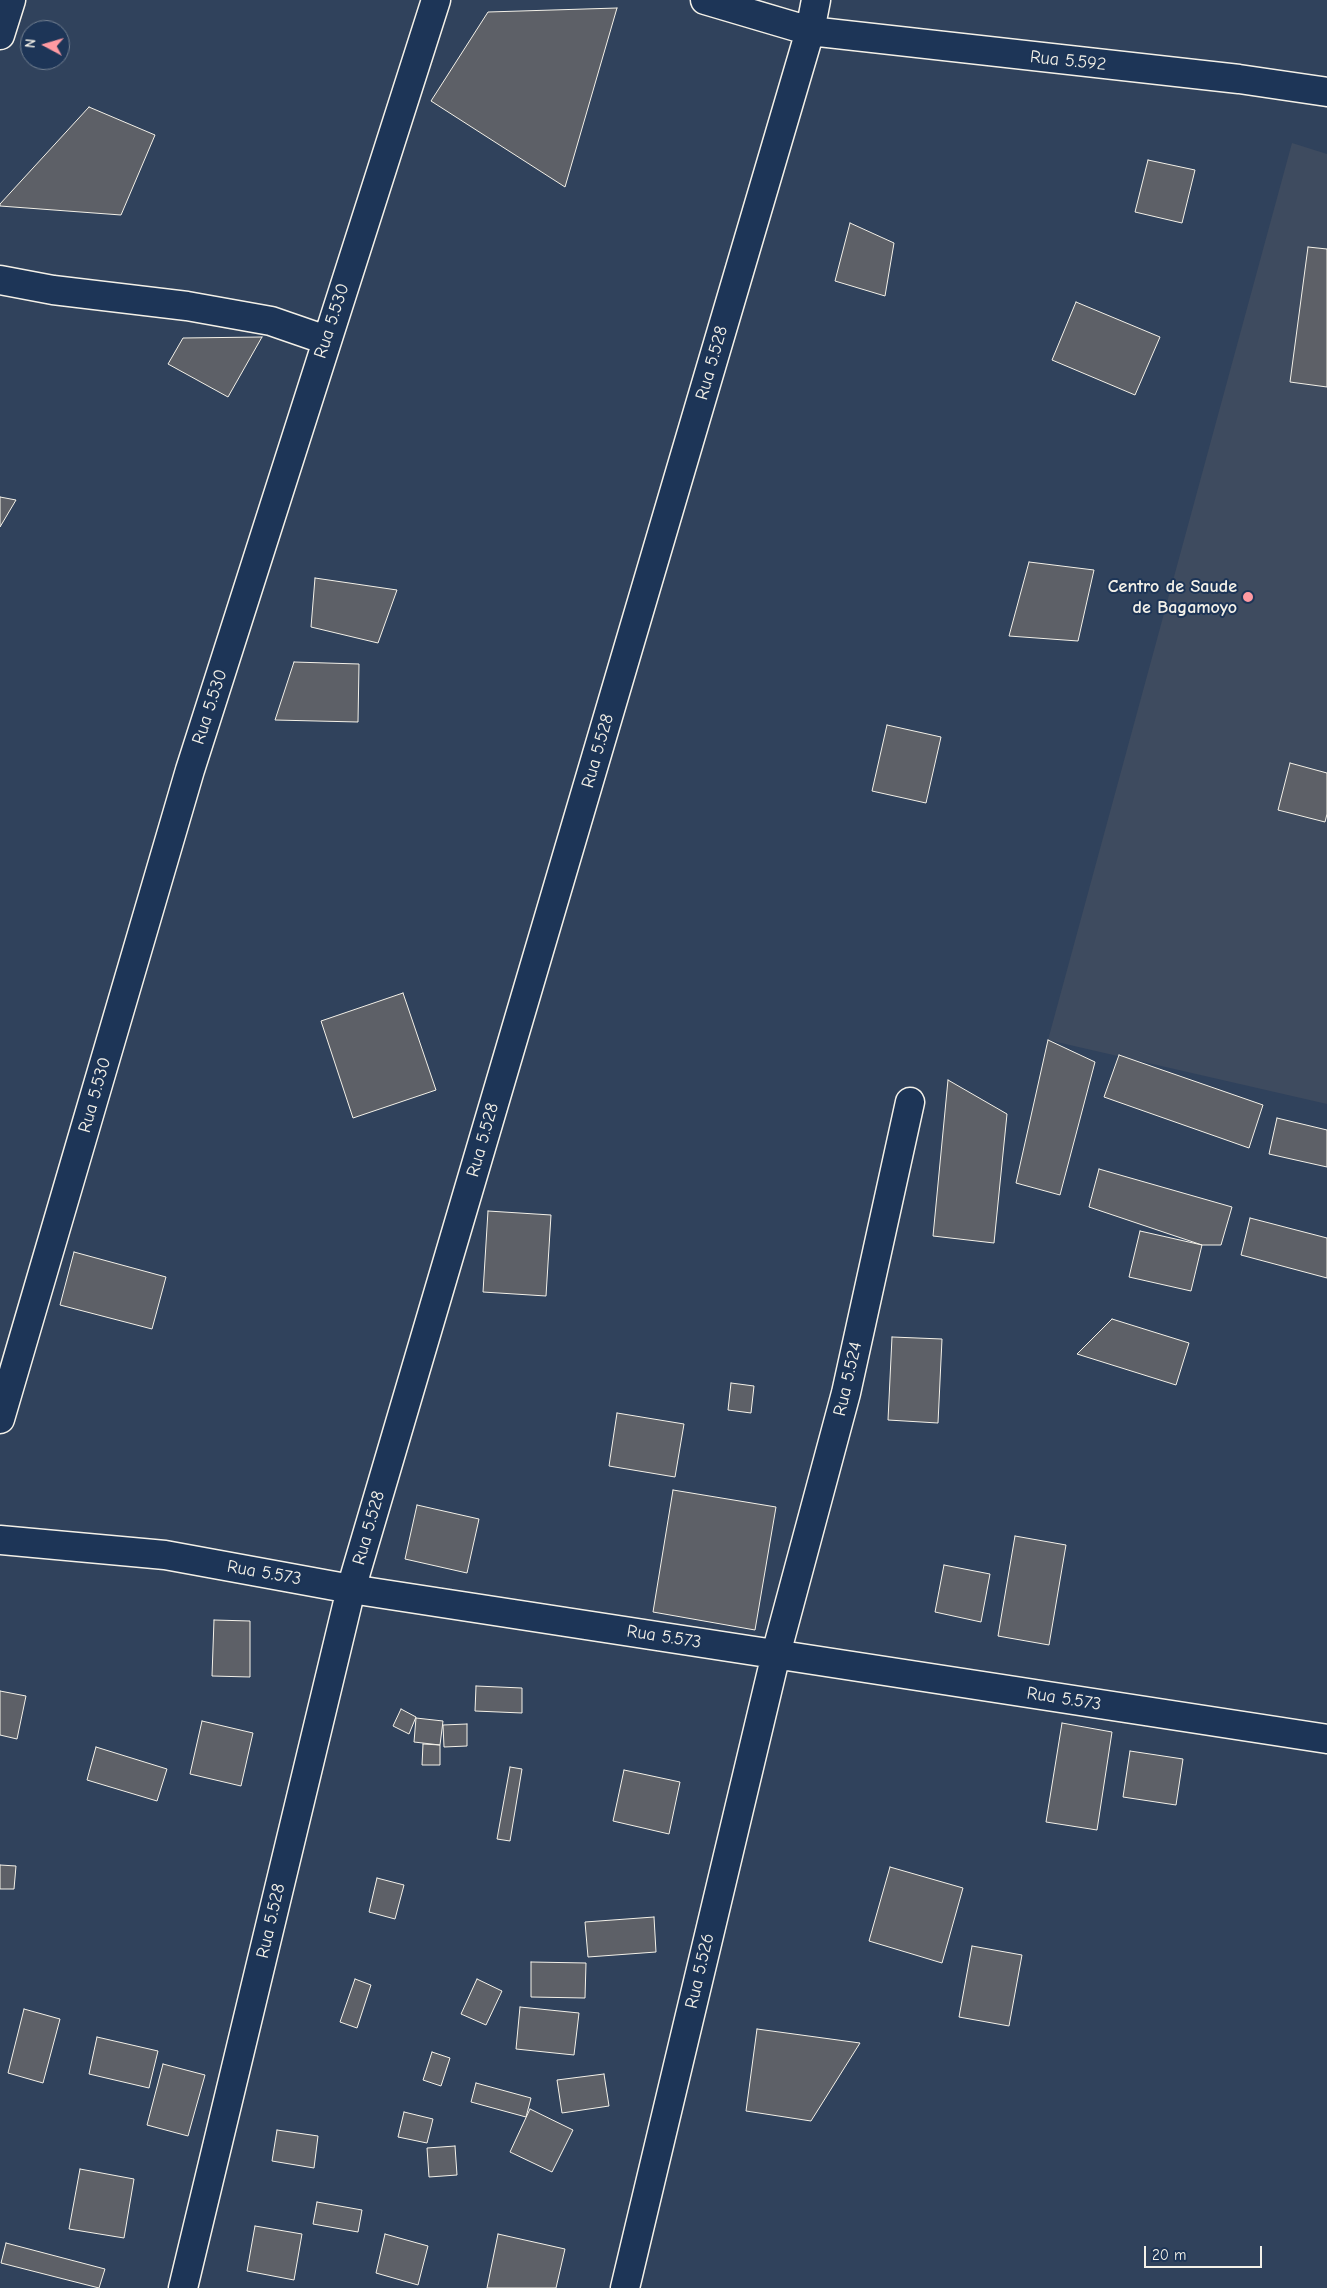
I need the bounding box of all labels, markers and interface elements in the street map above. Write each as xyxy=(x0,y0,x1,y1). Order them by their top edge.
north arrow xyxy=(20,20,70,70)
text: N xyxy=(22,38,40,49)
street label: Rua 5.592 xyxy=(1029,46,1107,76)
street label: Rua 5.530 xyxy=(310,281,354,361)
street label: Rua 5.528 xyxy=(691,323,733,403)
place label: Centro de Saude de Bagamoyo xyxy=(1108,576,1237,618)
marker: Centro de Saude de Bagamoyo xyxy=(1241,590,1255,604)
street label: Rua 5.530 xyxy=(188,667,232,747)
street label: Rua 5.528 xyxy=(577,711,619,791)
street label: Rua 5.530 xyxy=(74,1055,116,1135)
street label: Rua 5.528 xyxy=(462,1100,504,1180)
street label: Rua 5.524 xyxy=(829,1340,867,1418)
street label: Rua 5.528 xyxy=(348,1488,390,1568)
street label: Rua 5.573 xyxy=(225,1556,303,1590)
street label: Rua 5.573 xyxy=(625,1620,703,1654)
street label: Rua 5.573 xyxy=(1025,1682,1103,1716)
street label: Rua 5.528 xyxy=(252,1881,290,1961)
street label: Rua 5.526 xyxy=(681,1931,719,2011)
scale bar xyxy=(1147,2236,1264,2268)
text: 20 m xyxy=(1152,2246,1186,2264)

